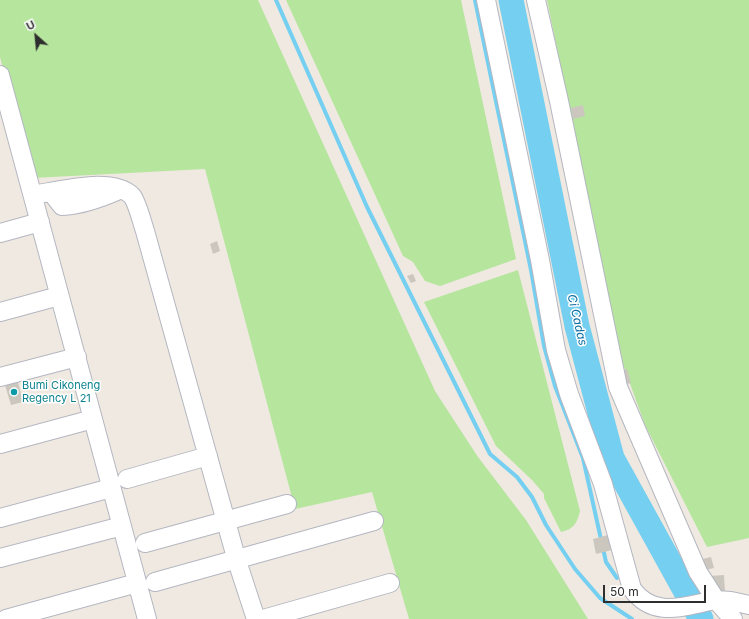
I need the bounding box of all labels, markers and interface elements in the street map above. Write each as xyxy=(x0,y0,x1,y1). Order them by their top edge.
north arrow xyxy=(16,16,56,56)
text: U xyxy=(24,17,37,33)
water label: Ci Cadas xyxy=(564,293,590,347)
place label: Bumi Cikoneng Regency L 21 xyxy=(22,379,100,405)
marker: Bumi Cikoneng Regency L 21 xyxy=(9,387,19,397)
scale bar xyxy=(605,577,708,603)
text: 50 m xyxy=(610,584,639,599)

